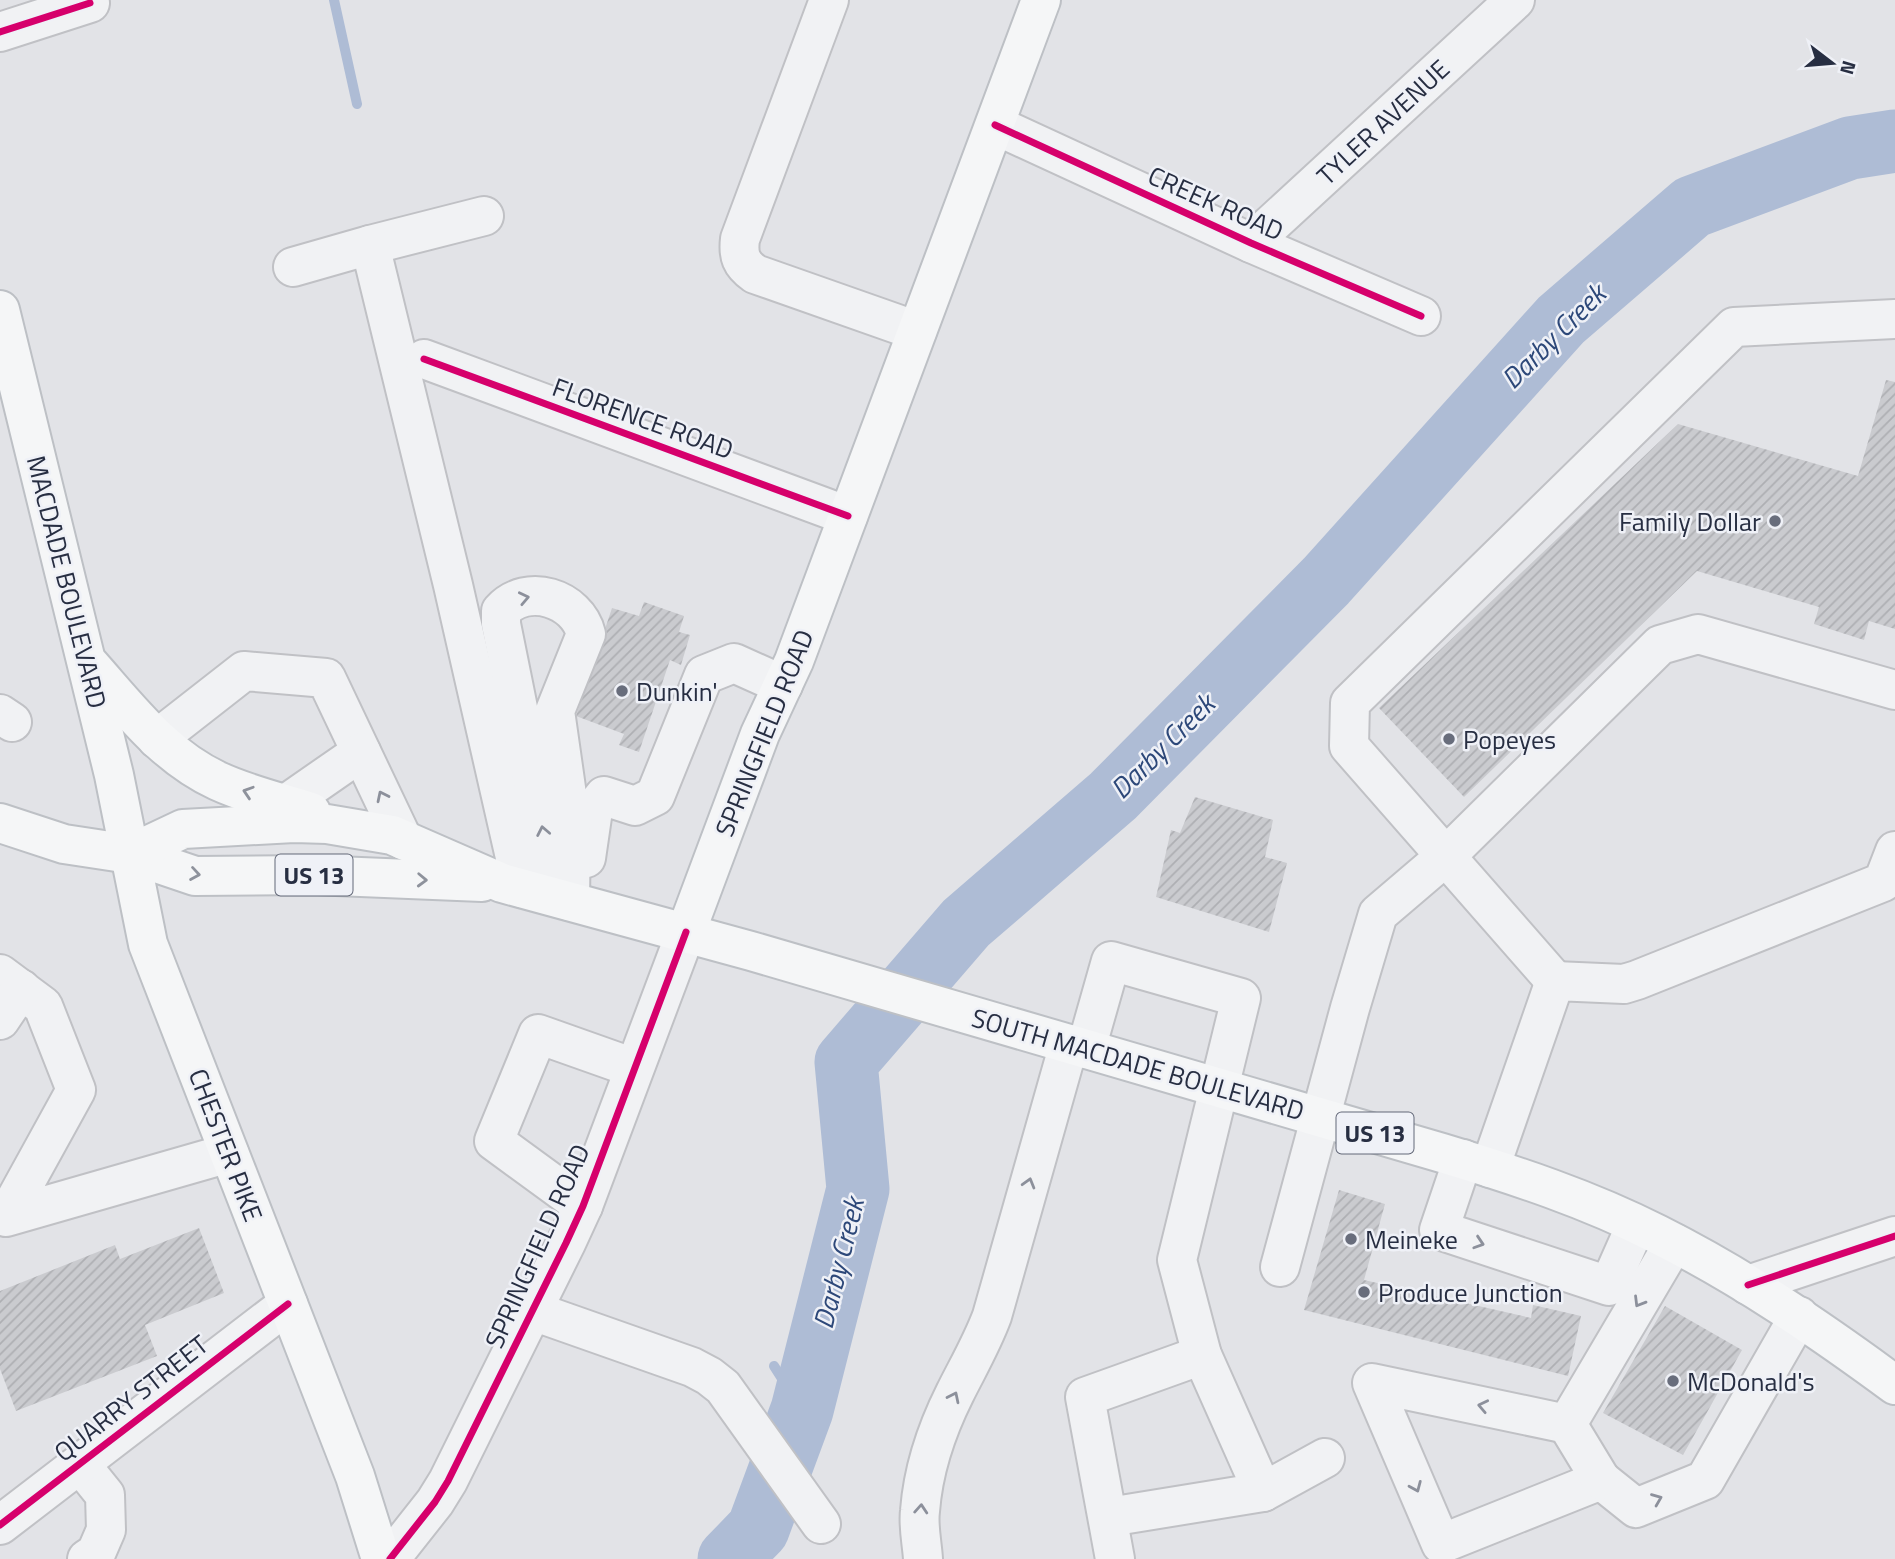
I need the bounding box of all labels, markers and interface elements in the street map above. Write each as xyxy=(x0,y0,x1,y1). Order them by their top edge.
north arrow xyxy=(1797,28,1867,98)
street label: TYLER AVENUE xyxy=(1308,50,1458,194)
text: N xyxy=(1833,57,1865,78)
street label: CREEK ROAD xyxy=(1142,156,1290,250)
water label: Darby Creek xyxy=(1491,271,1618,398)
street label: FLORENCE ROAD xyxy=(547,367,739,469)
street label: MACDADE BOULEVARD xyxy=(17,451,117,713)
place label: Family Dollar xyxy=(1619,502,1761,541)
marker: Family Dollar xyxy=(1767,513,1783,529)
one-way arrow xyxy=(518,591,530,606)
street label: SPRINGFIELD ROAD xyxy=(705,624,823,842)
place label: Dunkin' xyxy=(636,672,718,711)
water label: Darby Creek xyxy=(1100,681,1227,808)
marker: Dunkin' xyxy=(614,683,630,699)
place label: Popeyes xyxy=(1463,720,1556,759)
marker: Popeyes xyxy=(1441,731,1457,747)
one-way arrow xyxy=(242,786,254,801)
one-way arrow xyxy=(377,791,391,803)
one-way arrow xyxy=(536,825,551,837)
road number: US 13 xyxy=(276,854,352,896)
one-way arrow xyxy=(190,866,201,881)
one-way arrow xyxy=(417,873,428,888)
street label: SOUTH MACDADE BOULEVARD xyxy=(967,998,1309,1130)
street label: CHESTER PIKE xyxy=(179,1063,273,1227)
road number: US 13 xyxy=(1336,1112,1414,1154)
street label: SPRINGFIELD ROAD xyxy=(474,1138,600,1354)
one-way arrow xyxy=(1021,1177,1035,1189)
water label: Darby Creek xyxy=(801,1190,876,1333)
place label: Meineke xyxy=(1365,1220,1458,1259)
marker: Meineke xyxy=(1343,1231,1359,1247)
one-way arrow xyxy=(1472,1235,1484,1250)
place label: Produce Junction xyxy=(1378,1273,1563,1312)
marker: Produce Junction xyxy=(1356,1284,1372,1300)
one-way arrow xyxy=(1635,1294,1648,1307)
street label: QUARRY STREET xyxy=(45,1325,217,1471)
place label: McDonald's xyxy=(1687,1362,1815,1401)
marker: McDonald's xyxy=(1665,1373,1681,1389)
one-way arrow xyxy=(946,1392,960,1404)
one-way arrow xyxy=(1477,1400,1489,1415)
one-way arrow xyxy=(1408,1480,1422,1493)
one-way arrow xyxy=(1650,1494,1662,1508)
one-way arrow xyxy=(913,1503,928,1514)

